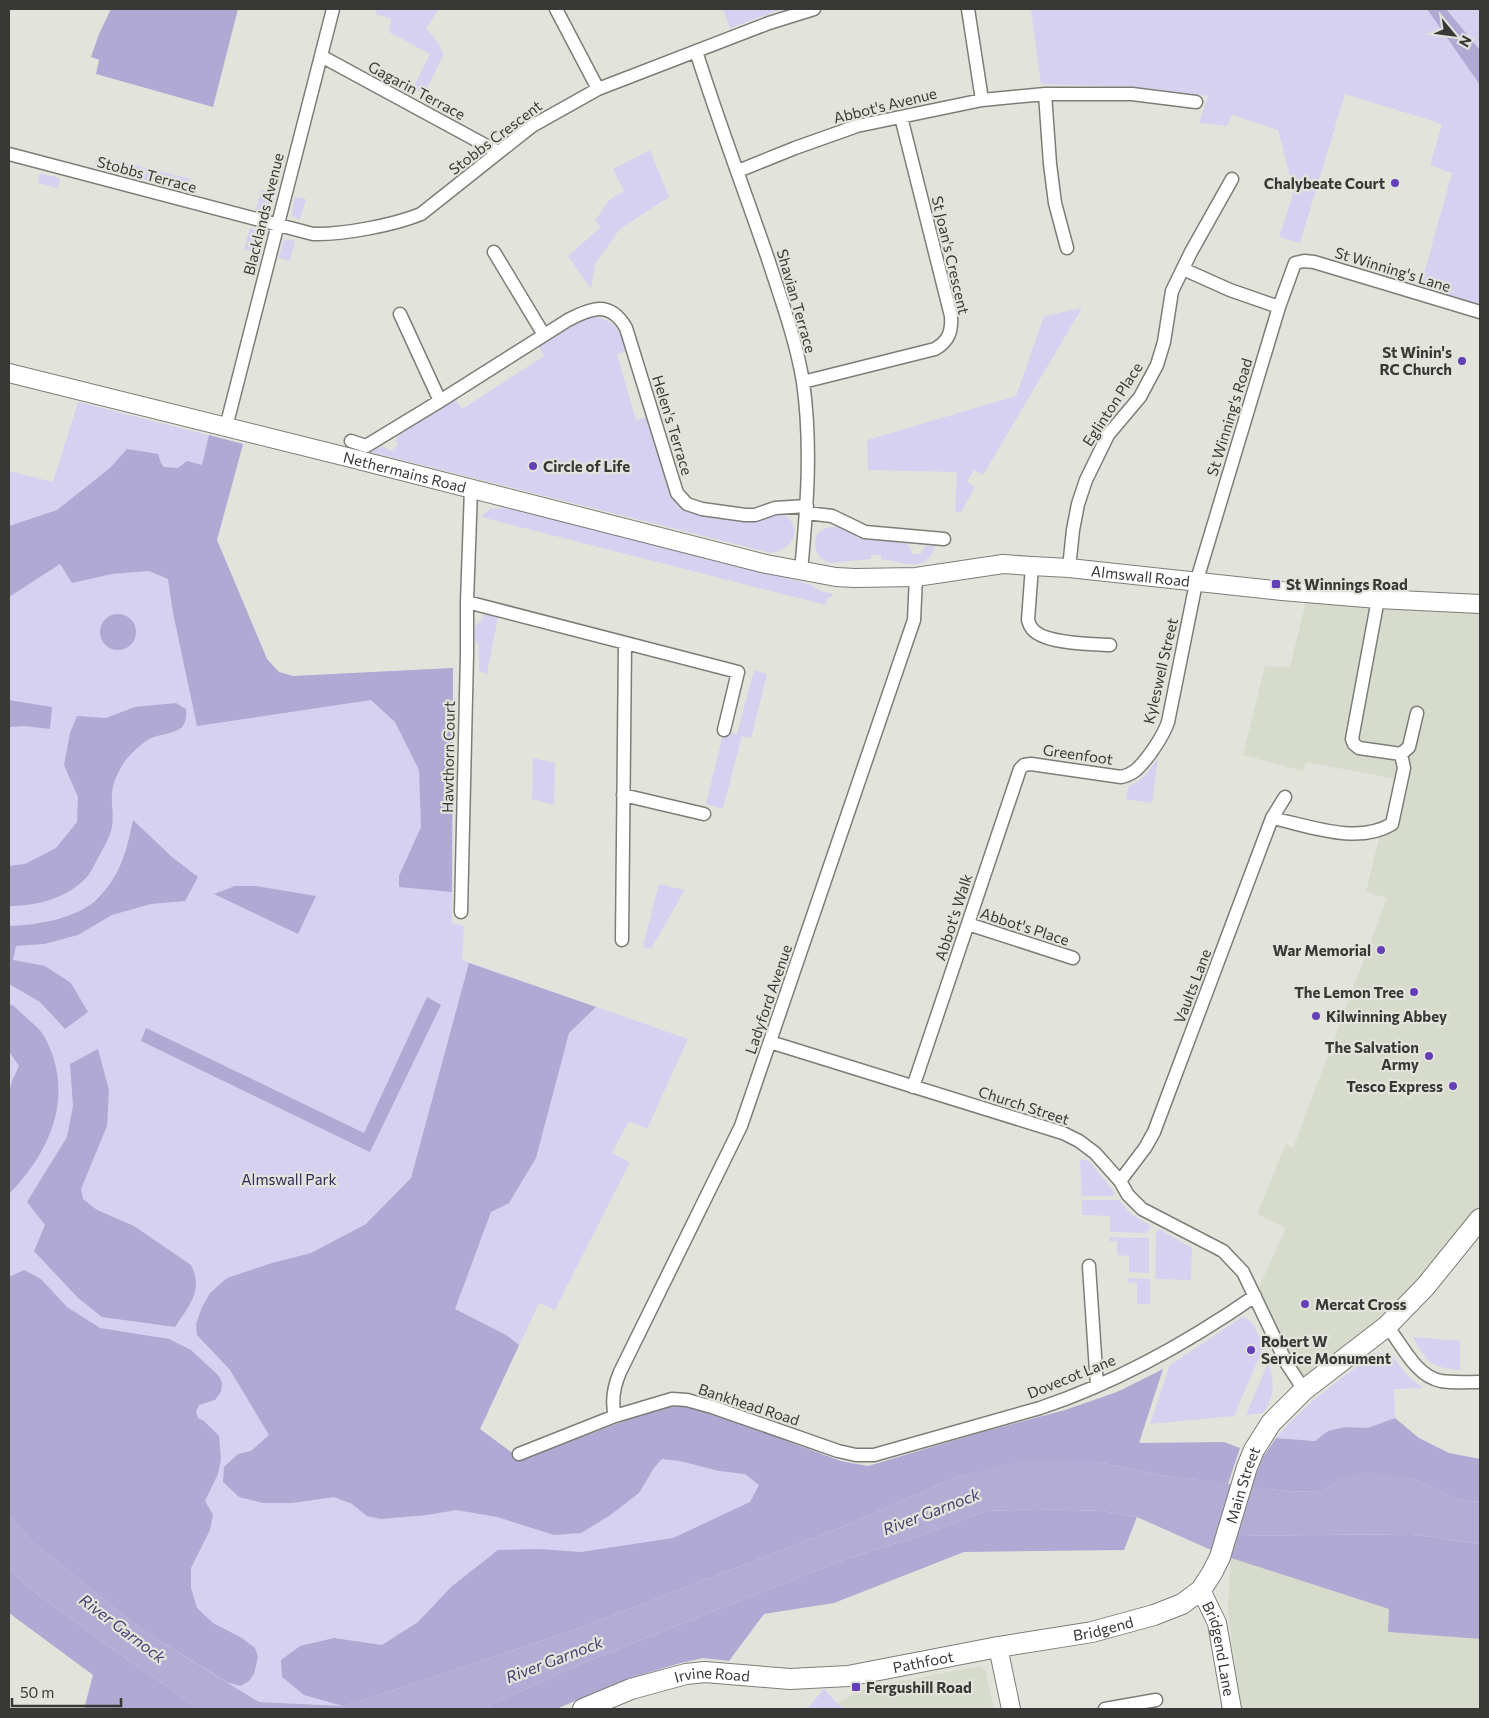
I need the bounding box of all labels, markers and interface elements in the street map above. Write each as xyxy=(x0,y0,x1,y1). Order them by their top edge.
north arrow xyxy=(1429,10,1479,60)
text: N xyxy=(1456,33,1476,50)
street label: Gagarin Terrace xyxy=(365,57,469,123)
street label: Abbot's Avenue xyxy=(831,83,939,127)
street label: Stobbs Crescent xyxy=(445,96,545,178)
street label: Blacklands Avenue xyxy=(239,151,287,277)
street label: Stobbs Terrace xyxy=(95,152,199,196)
place label: Chalybeate Court xyxy=(1264,174,1385,192)
marker: Chalybeate Court xyxy=(1389,177,1401,189)
street label: St Joan's Crescent xyxy=(929,194,973,316)
street label: St Winning's Lane xyxy=(1333,243,1453,295)
street label: Shavian Terrace xyxy=(774,247,820,355)
place label: St Winin's RC Church xyxy=(1379,343,1452,378)
marker: St Winin's RC Church xyxy=(1456,355,1468,367)
street label: St Winning's Road xyxy=(1203,356,1255,478)
street label: Eglinton Place xyxy=(1078,359,1146,449)
street label: Helen's Terrace xyxy=(649,373,697,477)
street label: Nethermains Road xyxy=(342,447,468,496)
place label: Circle of Life xyxy=(543,457,630,475)
marker: Circle of Life xyxy=(527,460,539,472)
street label: Almswall Road xyxy=(1090,561,1191,590)
place label: St Winnings Road xyxy=(1286,575,1408,593)
marker: St Winnings Road xyxy=(1270,578,1282,590)
street label: Kyleswell Street xyxy=(1139,616,1181,726)
street label: Hawthorn Court xyxy=(438,701,458,813)
street label: Greenfoot xyxy=(1042,740,1114,768)
street label: Abbot's Walk xyxy=(931,871,975,963)
street label: Abbot's Place xyxy=(978,903,1072,949)
place label: War Memorial xyxy=(1273,941,1371,959)
street label: Ladyford Avenue xyxy=(741,942,795,1056)
marker: War Memorial xyxy=(1375,944,1387,956)
street label: Vaults Lane xyxy=(1170,946,1214,1026)
place label: The Lemon Tree xyxy=(1294,983,1404,1001)
marker: The Lemon Tree xyxy=(1408,986,1420,998)
place label: Kilwinning Abbey xyxy=(1326,1007,1448,1025)
marker: Kilwinning Abbey xyxy=(1310,1010,1322,1022)
place label: The Salvation Army xyxy=(1325,1038,1420,1073)
marker: The Salvation Army xyxy=(1423,1050,1435,1062)
place label: Tesco Express xyxy=(1346,1077,1443,1095)
marker: Tesco Express xyxy=(1447,1080,1459,1092)
street label: Church Street xyxy=(976,1082,1072,1128)
park label: Almswall Park xyxy=(241,1170,337,1188)
place label: Mercat Cross xyxy=(1315,1295,1407,1313)
marker: Mercat Cross xyxy=(1299,1298,1311,1310)
place label: Robert W Service Monument xyxy=(1261,1332,1391,1367)
marker: Robert W Service Monument xyxy=(1245,1344,1257,1356)
street label: Dovecot Lane xyxy=(1024,1350,1118,1402)
street label: Bankhead Road xyxy=(696,1379,802,1429)
street label: Main Street xyxy=(1222,1444,1263,1526)
water label: River Garnock xyxy=(880,1484,983,1538)
water label: River Garnock xyxy=(76,1590,170,1667)
street label: Bridgend Lane xyxy=(1199,1598,1239,1697)
street label: Bridgend xyxy=(1072,1612,1135,1644)
water label: River Garnock xyxy=(503,1632,606,1686)
street label: Pathfoot xyxy=(891,1647,955,1676)
street label: Irvine Road xyxy=(672,1663,751,1686)
scale bar xyxy=(12,1676,121,1708)
place label: Fergushill Road xyxy=(866,1678,972,1696)
marker: Fergushill Road xyxy=(850,1681,862,1693)
text: 50 m xyxy=(20,1683,54,1701)

